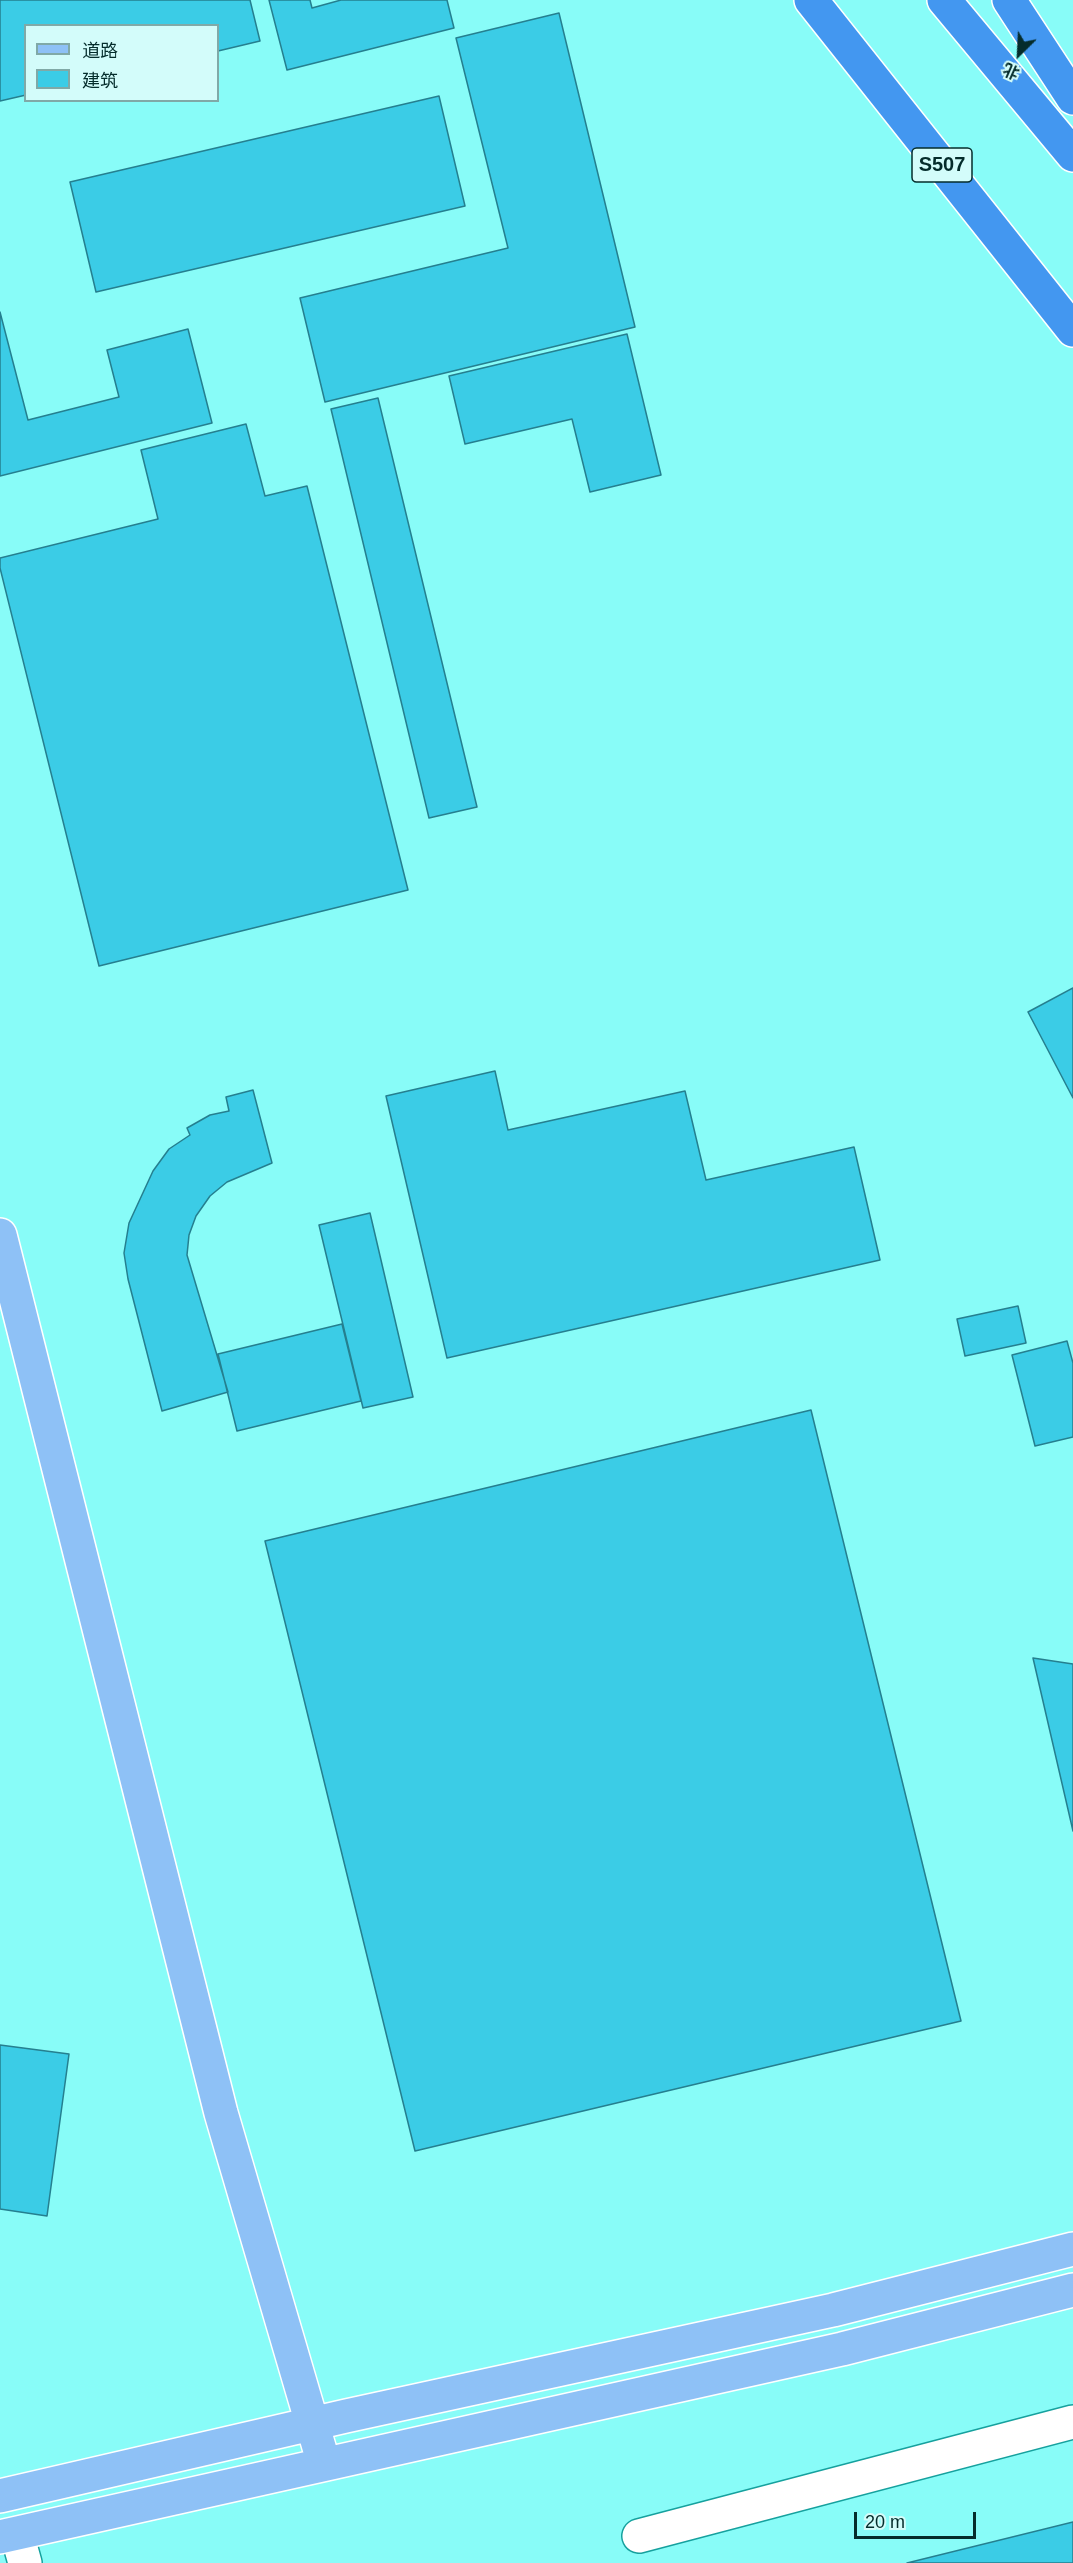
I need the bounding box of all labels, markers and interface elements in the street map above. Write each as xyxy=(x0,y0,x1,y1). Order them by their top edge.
legend xyxy=(24,24,219,102)
north arrow xyxy=(989,24,1049,84)
text: 道路 xyxy=(82,41,118,61)
text: 北 xyxy=(1001,60,1022,82)
text: 建筑 xyxy=(82,71,118,91)
road number: S507 xyxy=(912,148,972,182)
scale bar xyxy=(857,2500,978,2538)
text: 20 m xyxy=(865,2512,905,2532)

